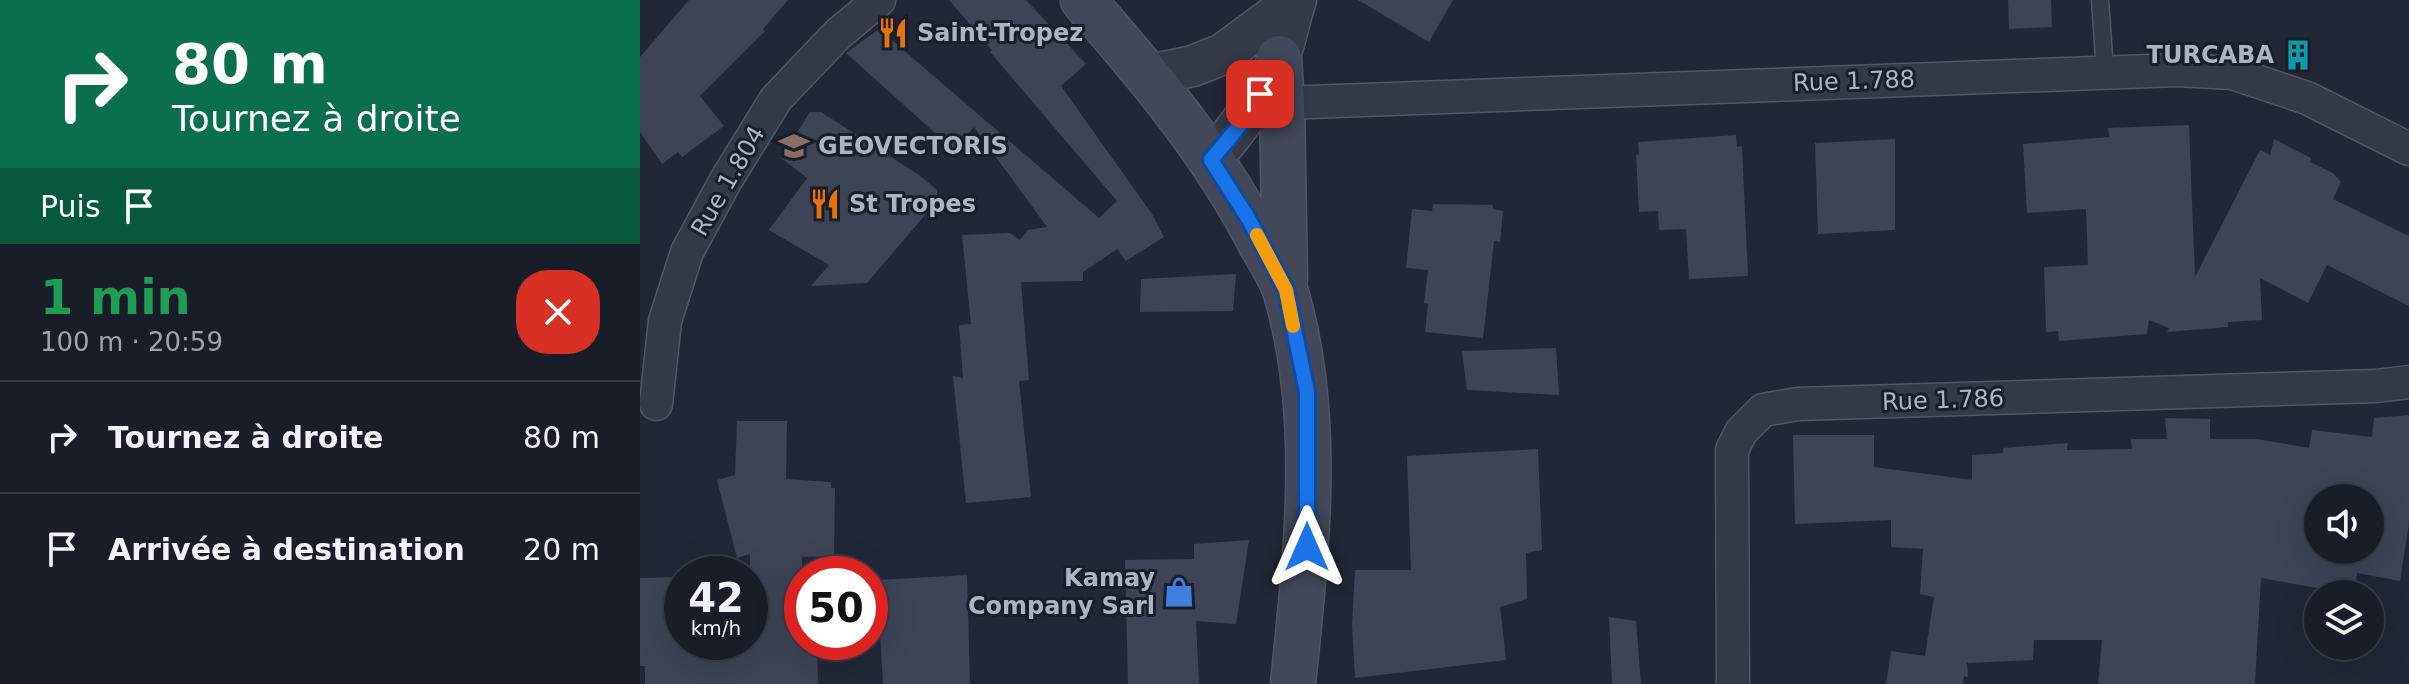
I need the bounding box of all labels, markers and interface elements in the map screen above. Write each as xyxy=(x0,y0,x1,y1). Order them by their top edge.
restaurant icon: Saint-Tropez xyxy=(876,16,910,50)
place label: Saint-Tropez xyxy=(917,19,1083,47)
text: 80 m xyxy=(172,31,328,96)
icon: right xyxy=(40,32,144,136)
building icon: TURCABA xyxy=(2281,38,2315,72)
place label: TURCABA xyxy=(2147,41,2274,69)
pin xyxy=(1226,60,1294,128)
street label: Rue 1.788 xyxy=(1793,65,1915,97)
icon: arrive xyxy=(1238,72,1282,116)
text: Tournez à droite xyxy=(172,98,461,139)
street label: Rue 1.804 xyxy=(685,121,771,241)
school or university icon: GEOVECTORIS xyxy=(777,129,811,163)
place label: GEOVECTORIS xyxy=(818,132,1008,160)
icon: arrive xyxy=(117,184,161,228)
restaurant icon: St Tropes xyxy=(808,187,842,221)
text: Puis xyxy=(40,189,101,224)
place label: St Tropes xyxy=(849,190,976,218)
text: 1 min xyxy=(40,269,191,325)
button: close xyxy=(516,270,600,354)
text: 100 m · 20:59 xyxy=(40,327,223,357)
street label: Rue 1.786 xyxy=(1882,384,2004,416)
icon: right xyxy=(40,415,84,459)
text: Tournez à droite xyxy=(108,420,383,455)
text: 80 m xyxy=(523,420,600,455)
map controls xyxy=(2304,484,2384,660)
button: sound xyxy=(2304,484,2384,564)
position arrow xyxy=(1265,505,1349,589)
icon: arrive xyxy=(40,527,84,571)
text: Arrivée à destination xyxy=(108,532,465,567)
text: 20 m xyxy=(523,532,600,567)
speed limit sign: 50 xyxy=(784,556,888,660)
place label: Kamay Company Sarl xyxy=(968,564,1155,620)
text: 42 xyxy=(688,575,744,621)
shop icon: Kamay Company Sarl xyxy=(1162,575,1196,609)
button: layers xyxy=(2304,580,2384,660)
text: km/h xyxy=(691,616,741,640)

